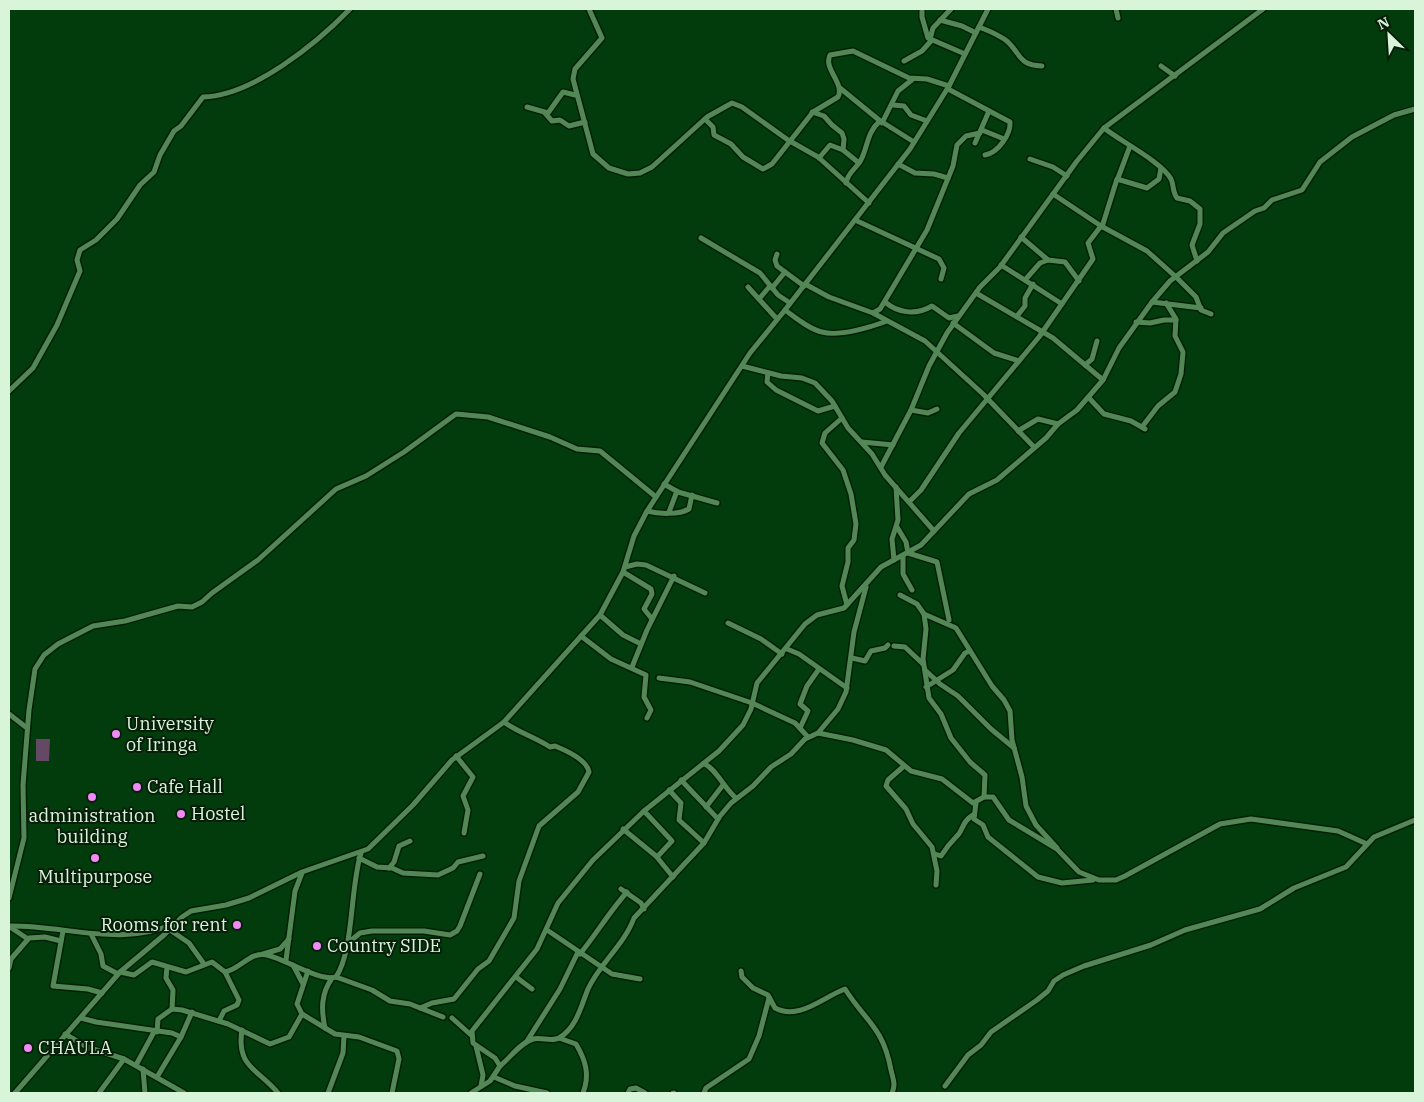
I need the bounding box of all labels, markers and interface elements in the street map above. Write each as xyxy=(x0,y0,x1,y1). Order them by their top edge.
north arrow xyxy=(1364,10,1414,60)
text: N xyxy=(1375,13,1392,34)
place label: University of Iringa xyxy=(126,712,214,756)
marker: University of Iringa xyxy=(110,728,122,740)
place label: Cafe Hall xyxy=(147,775,223,798)
marker: Cafe Hall xyxy=(131,781,143,793)
marker: administration building xyxy=(86,791,98,803)
place label: Hostel xyxy=(191,802,245,825)
place label: administration building xyxy=(28,804,156,848)
marker: Hostel xyxy=(175,808,187,820)
marker: Multipurpose xyxy=(89,852,101,864)
place label: Multipurpose xyxy=(38,865,152,888)
place label: Rooms for rent xyxy=(101,913,227,936)
marker: Rooms for rent xyxy=(231,919,243,931)
place label: Country SIDE xyxy=(327,934,441,957)
marker: Country SIDE xyxy=(311,940,323,952)
place label: CHAULA xyxy=(38,1036,113,1059)
marker: CHAULA xyxy=(22,1042,34,1054)

